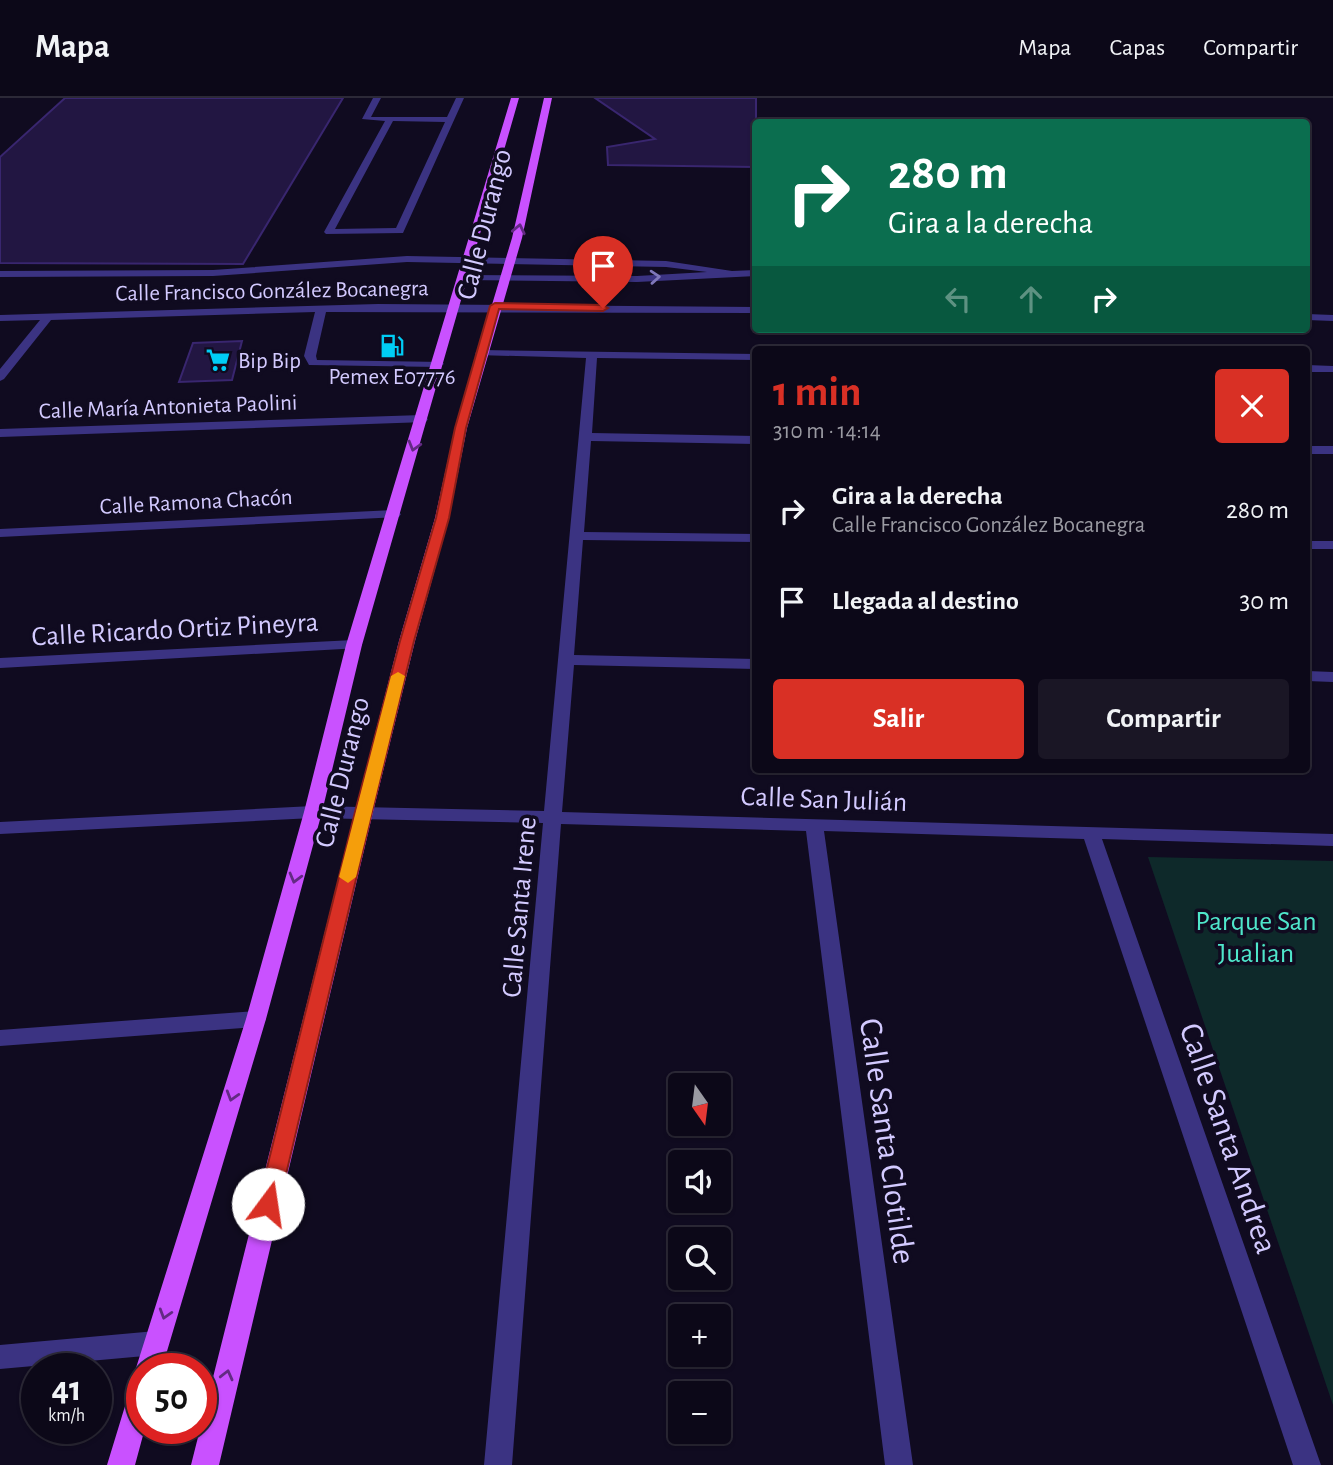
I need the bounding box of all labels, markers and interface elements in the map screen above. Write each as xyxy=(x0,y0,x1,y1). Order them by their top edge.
text: Mapa xyxy=(35,31,110,64)
text: Mapa xyxy=(1018,36,1071,60)
text: Capas xyxy=(1109,36,1165,60)
text: Compartir xyxy=(1203,36,1298,60)
street label: Calle Durango xyxy=(453,146,517,303)
icon: right xyxy=(773,147,864,238)
text: 280 m xyxy=(888,149,1008,198)
text: Gira a la derecha xyxy=(888,207,1093,239)
one-way arrow xyxy=(510,223,525,235)
pin xyxy=(573,236,633,308)
icon: arrive xyxy=(584,247,622,285)
one-way arrow xyxy=(649,270,660,285)
street label: Calle Francisco González Bocanegra xyxy=(115,277,429,306)
icon: left xyxy=(939,280,977,318)
icon: ahead xyxy=(1012,280,1050,318)
icon: right xyxy=(1085,280,1123,318)
fuel station icon: Pemex E07776 xyxy=(378,332,406,360)
supermarket icon: Bip Bip xyxy=(204,346,232,374)
place label: Bip Bip xyxy=(238,350,301,373)
place label: Pemex E07776 xyxy=(328,366,456,389)
button: close xyxy=(1215,369,1289,443)
text: 1 min xyxy=(773,371,862,413)
street label: Calle María Antonieta Paolini xyxy=(38,391,298,424)
text: 310 m · 14:14 xyxy=(773,420,881,443)
one-way arrow xyxy=(408,439,422,451)
text: Gira a la derecha xyxy=(832,483,1003,509)
street label: Calle Ramona Chacón xyxy=(99,486,293,519)
icon: right xyxy=(773,492,811,530)
text: 280 m xyxy=(1226,497,1289,523)
text: Calle Francisco González Bocanegra xyxy=(832,514,1145,537)
icon: arrive xyxy=(773,583,811,621)
text: Llegada al destino xyxy=(832,588,1019,614)
text: 30 m xyxy=(1239,588,1289,614)
street label: Calle Ricardo Ortiz Pineyra xyxy=(31,608,319,651)
button: Salir xyxy=(773,679,1024,759)
button: Compartir xyxy=(1038,679,1289,759)
street label: Calle Durango xyxy=(311,694,375,851)
street label: Calle San Julián xyxy=(740,783,908,817)
street label: Calle Santa Irene xyxy=(498,815,542,999)
one-way arrow xyxy=(289,871,304,883)
park label: Parque San Jualian xyxy=(1195,908,1317,968)
street label: Calle Santa Clotilde xyxy=(853,1016,920,1266)
street label: Calle Santa Andrea xyxy=(1173,1019,1283,1258)
north arrow xyxy=(668,1073,732,1136)
map controls xyxy=(668,1073,731,1444)
one-way arrow xyxy=(226,1090,241,1102)
button: sound xyxy=(668,1150,731,1213)
position arrow xyxy=(231,1167,305,1241)
button: search xyxy=(668,1227,731,1290)
button: + xyxy=(668,1304,731,1367)
one-way arrow xyxy=(159,1307,174,1319)
speed limit sign: 50 xyxy=(126,1353,217,1444)
one-way arrow xyxy=(219,1369,233,1381)
text: 41 xyxy=(51,1372,82,1407)
button: − xyxy=(668,1381,731,1444)
text: km/h xyxy=(48,1407,85,1425)

